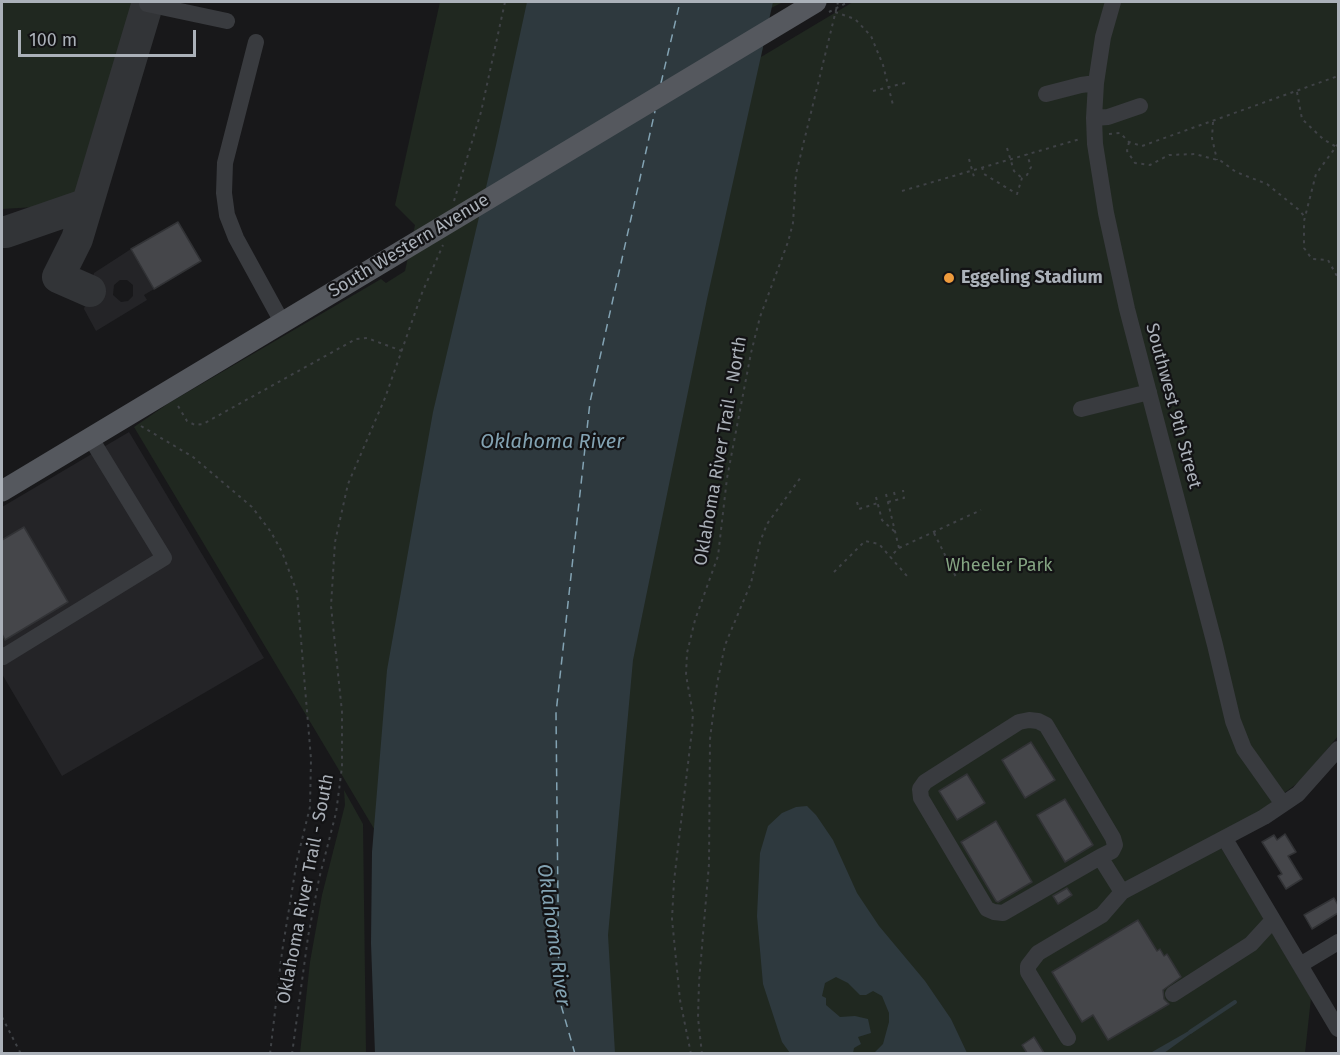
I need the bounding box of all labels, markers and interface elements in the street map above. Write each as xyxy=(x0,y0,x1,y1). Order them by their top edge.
scale bar xyxy=(21,18,200,56)
text: 100 m xyxy=(29,29,77,51)
street label: South Western Avenue xyxy=(325,189,493,303)
place label: Eggeling Stadium xyxy=(961,267,1103,289)
marker: Eggeling Stadium xyxy=(942,271,956,285)
street label: Southwest 9th Street xyxy=(1141,321,1205,491)
street label: Oklahoma River Trail - North xyxy=(690,334,752,568)
water label: Oklahoma River xyxy=(480,430,624,454)
park label: Wheeler Park xyxy=(945,555,1053,577)
street label: Oklahoma River Trail - South xyxy=(273,772,339,1006)
water label: Oklahoma River xyxy=(531,862,575,1008)

